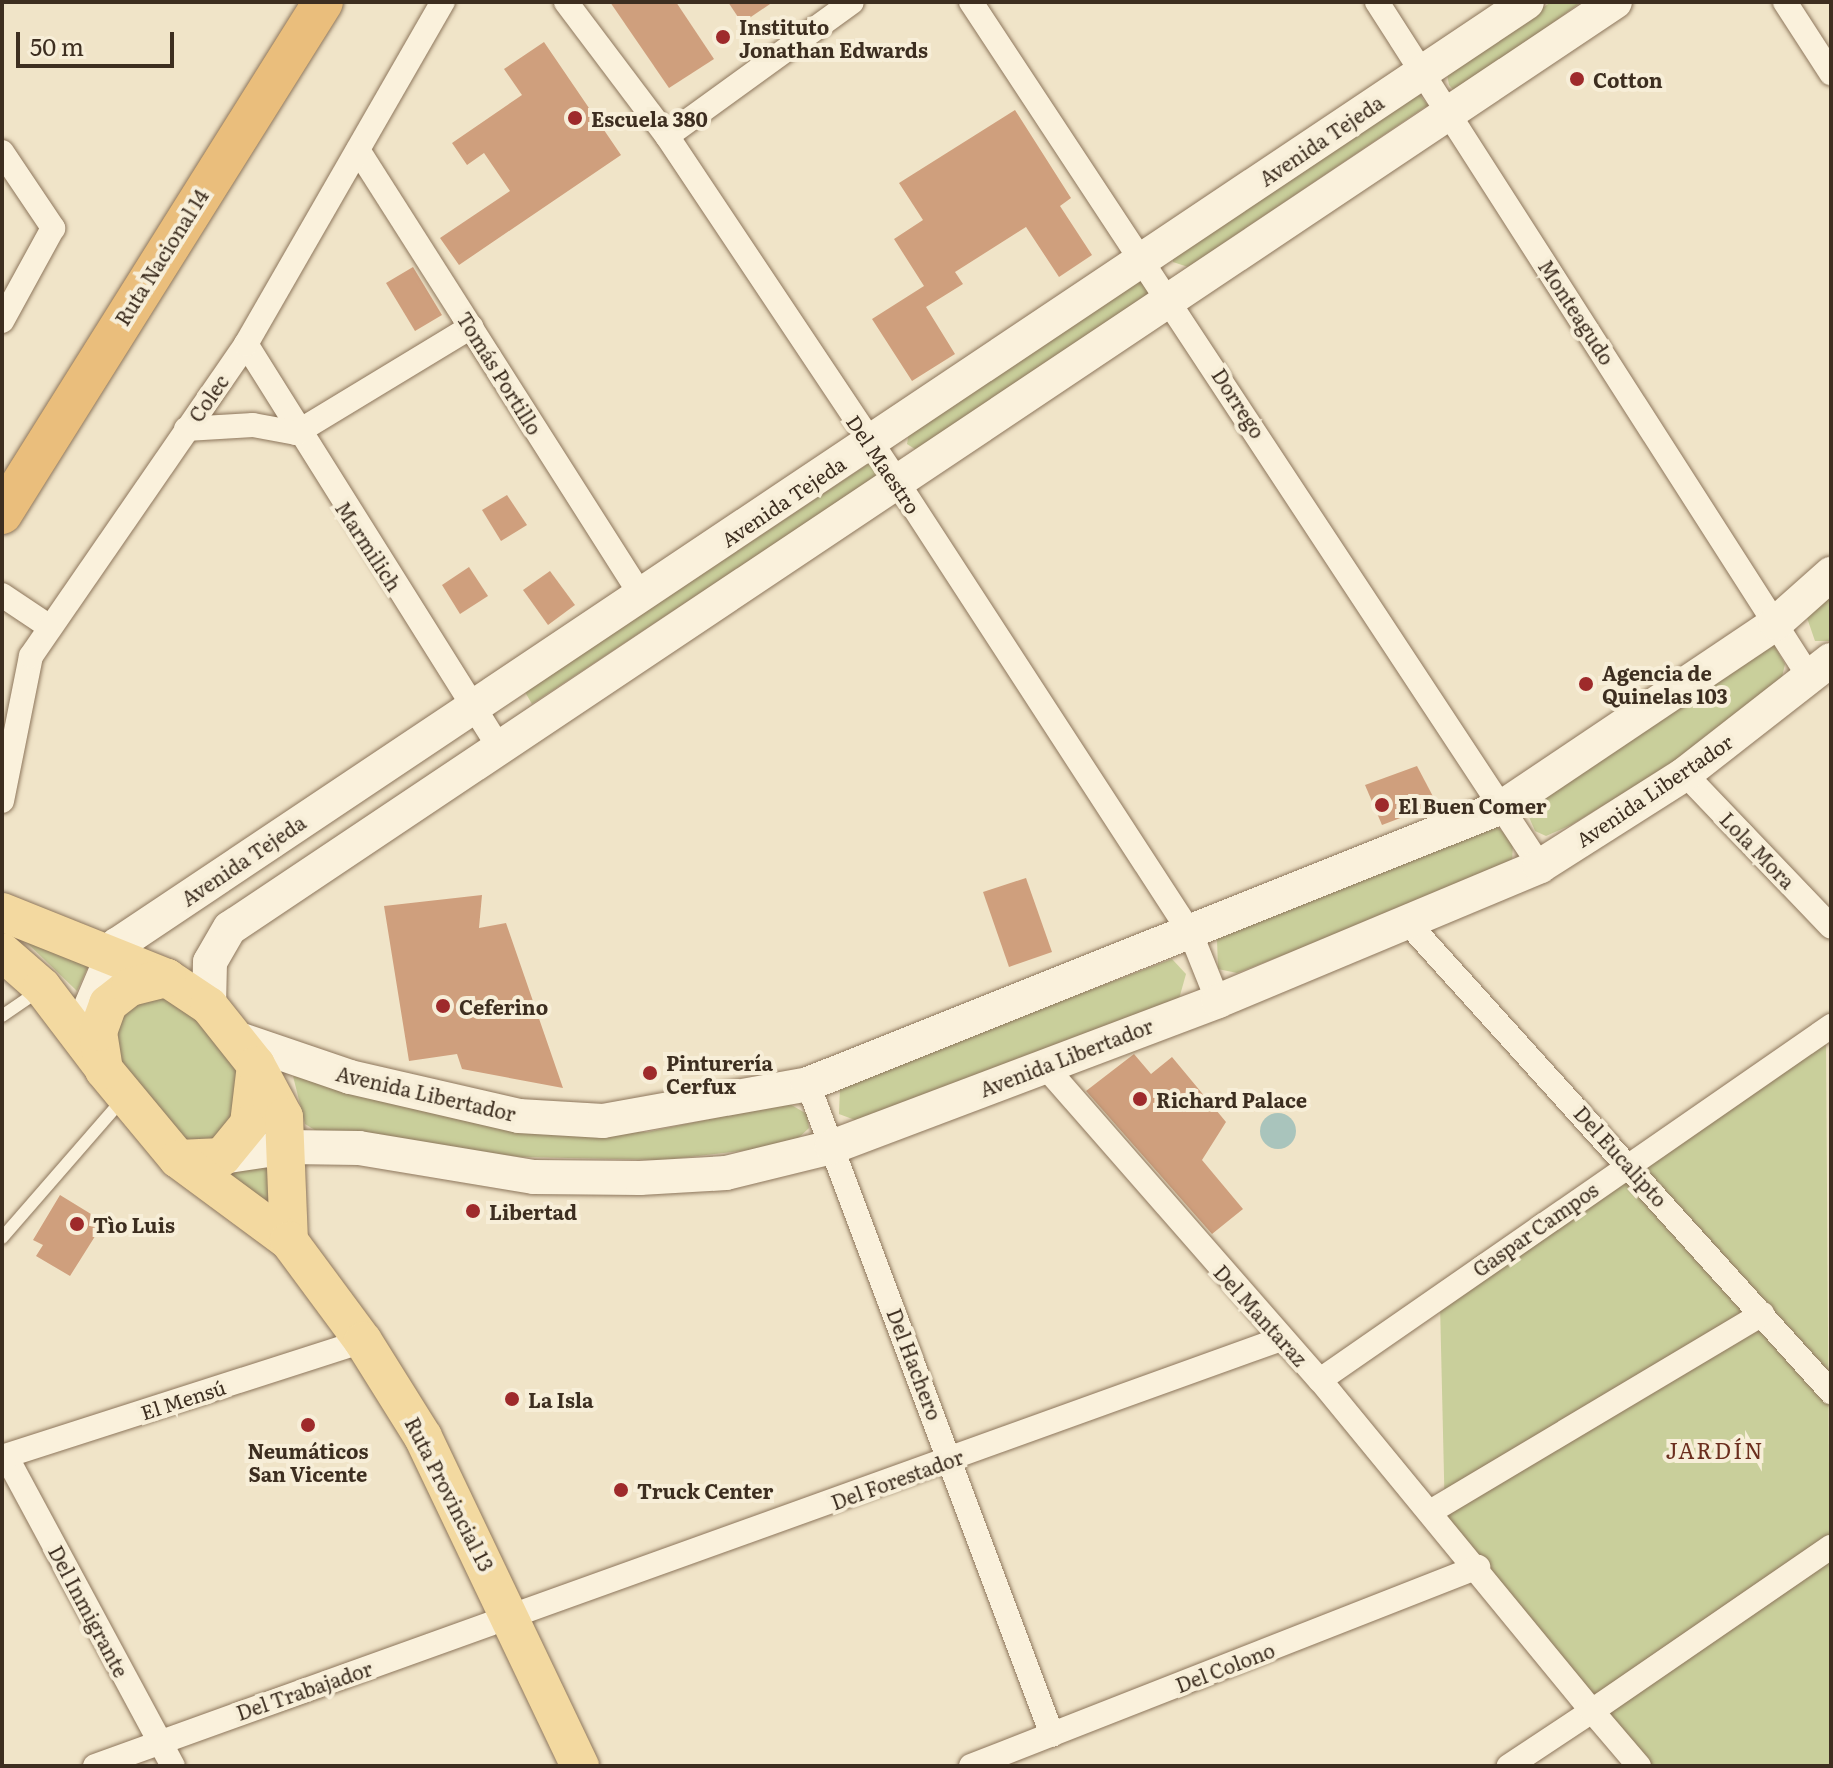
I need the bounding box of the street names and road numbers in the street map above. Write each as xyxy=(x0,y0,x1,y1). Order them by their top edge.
street label: Avenida Tejeda xyxy=(1254,90,1388,190)
street label: Ruta Nacional 14 xyxy=(110,185,212,329)
street label: Monteagudo xyxy=(1534,255,1620,369)
street label: Tomás Portillo xyxy=(453,307,547,439)
street label: Dorrego xyxy=(1208,364,1270,442)
street label: Colec xyxy=(183,370,233,426)
street label: Del Maestro xyxy=(842,410,926,518)
street label: Avenida Tejeda xyxy=(716,451,850,551)
street label: Marmilich xyxy=(331,497,407,595)
street label: Avenida Libertador xyxy=(1571,729,1737,851)
street label: Lola Mora xyxy=(1716,807,1800,893)
street label: Avenida Tejeda xyxy=(176,810,310,910)
street label: Avenida Libertador xyxy=(976,1013,1156,1101)
street label: Avenida Libertador xyxy=(334,1061,518,1125)
street label: Del Eucalipto xyxy=(1570,1101,1672,1211)
street label: Gaspar Campos xyxy=(1468,1177,1602,1281)
street label: Del Mantaraz xyxy=(1209,1260,1313,1370)
street label: Del Hachero xyxy=(883,1305,947,1423)
street label: El Mensú xyxy=(138,1374,228,1424)
street label: Ruta Provincial 13 xyxy=(401,1413,499,1575)
street label: Del Forestador xyxy=(828,1444,966,1514)
street label: Del Inmigrante xyxy=(44,1541,134,1681)
street label: Del Colono xyxy=(1172,1637,1278,1697)
street label: Del Trabajador xyxy=(233,1656,375,1724)

